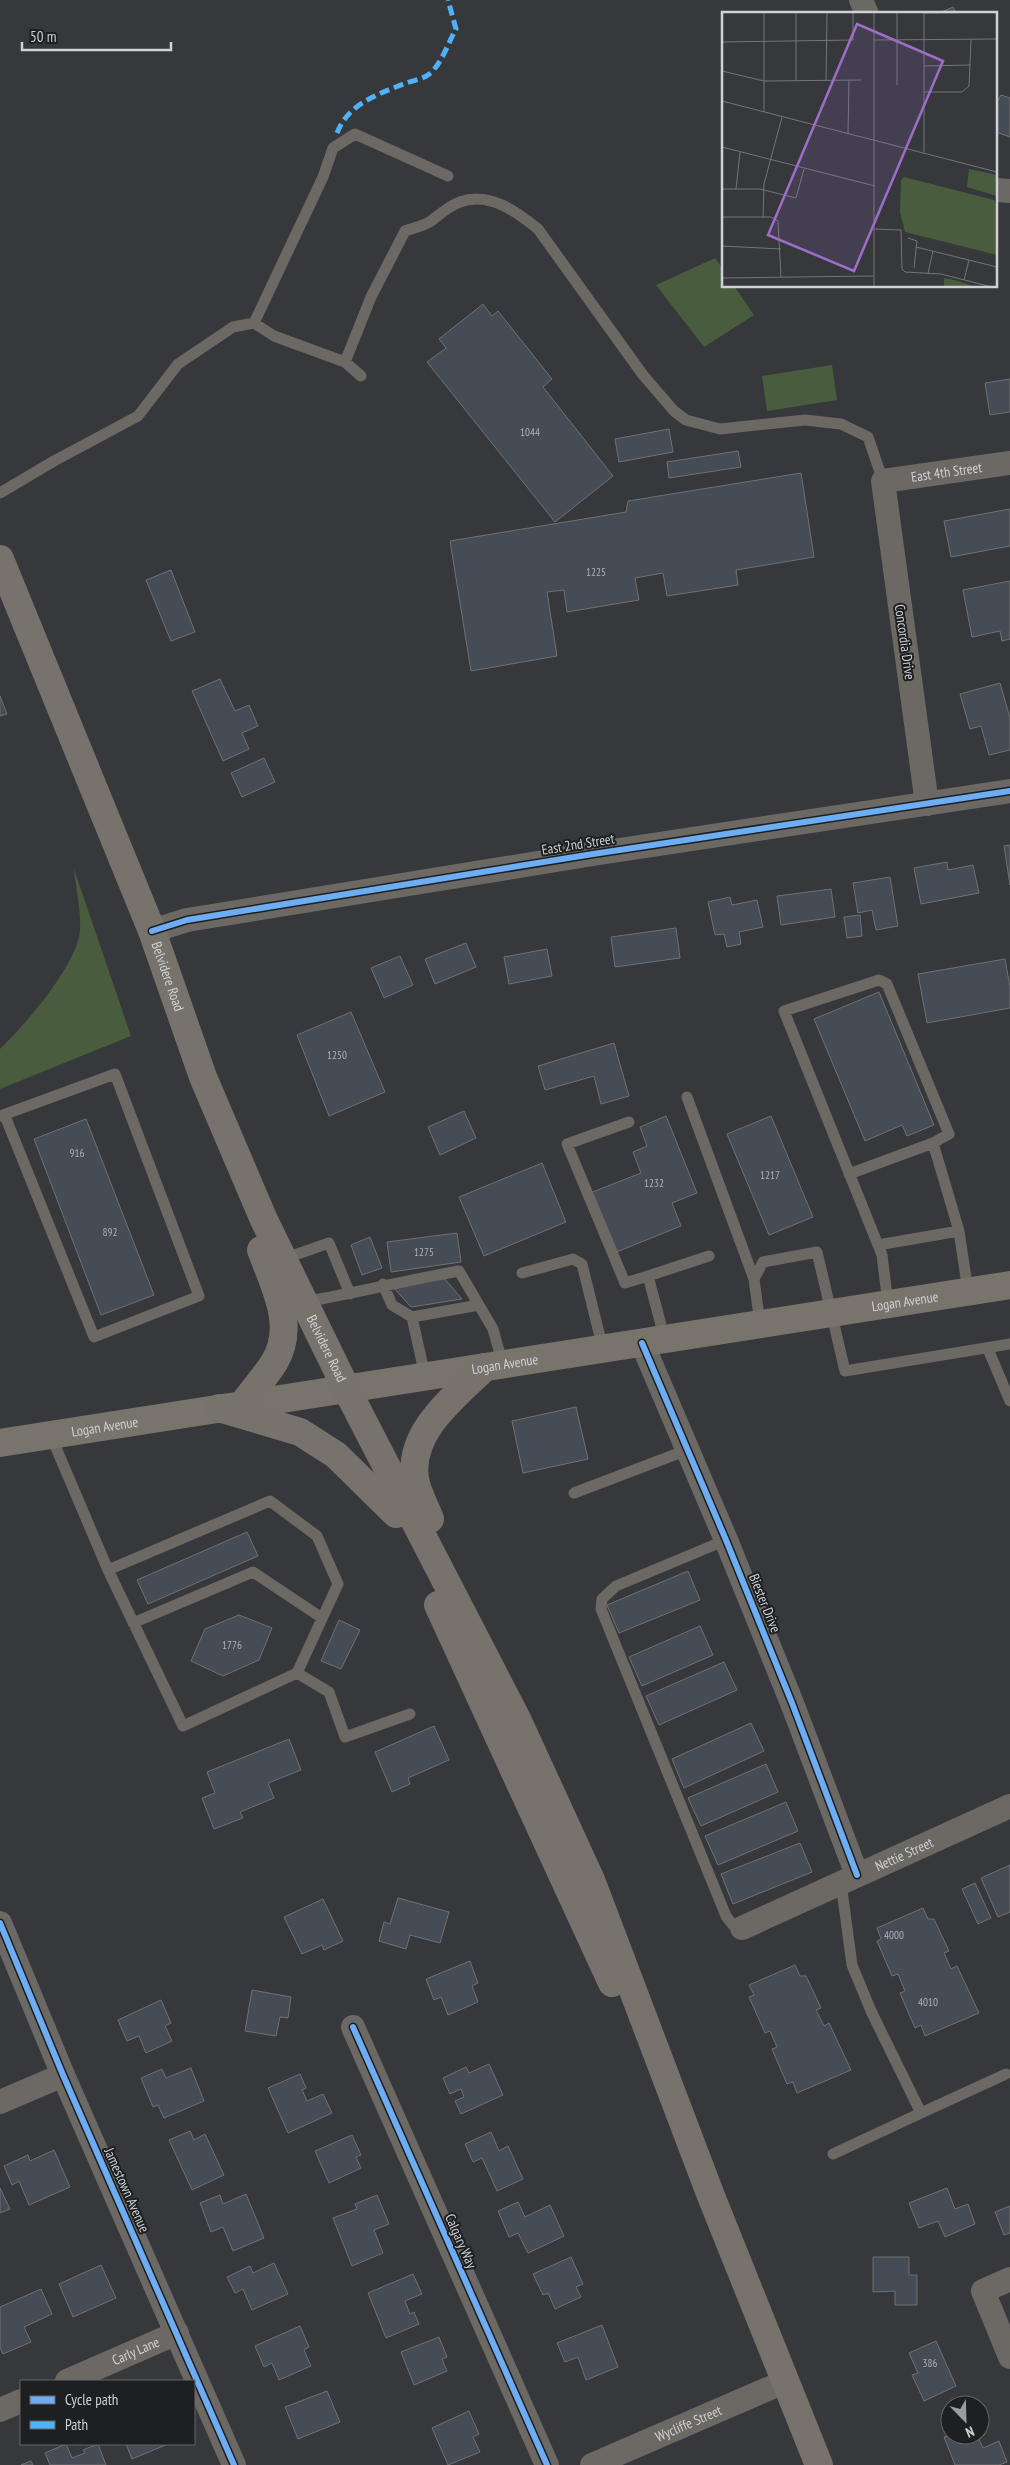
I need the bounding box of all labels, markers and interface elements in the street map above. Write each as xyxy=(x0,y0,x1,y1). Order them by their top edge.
inset map xyxy=(722,12,998,288)
scale bar xyxy=(22,20,171,52)
text: 50 m xyxy=(30,27,56,46)
house number: 1044 xyxy=(520,425,540,439)
street label: East 4th Street xyxy=(910,458,983,486)
house number: 1225 xyxy=(586,565,606,579)
street label: Concordia Drive xyxy=(891,603,919,681)
street label: East 2nd Street xyxy=(540,829,616,859)
street label: Belvidere Road xyxy=(147,939,188,1014)
house number: 1250 xyxy=(327,1048,347,1062)
house number: 916 xyxy=(70,1146,84,1160)
house number: 1217 xyxy=(760,1168,780,1182)
house number: 1232 xyxy=(644,1176,664,1190)
house number: 892 xyxy=(103,1225,117,1239)
house number: 1275 xyxy=(414,1245,434,1259)
street label: Logan Avenue xyxy=(870,1287,940,1316)
street label: Belvidere Road xyxy=(303,1312,351,1385)
street label: Logan Avenue xyxy=(470,1350,540,1378)
street label: Logan Avenue xyxy=(70,1413,139,1441)
street label: Biester Drive xyxy=(745,1571,785,1635)
house number: 1776 xyxy=(222,1638,242,1652)
street label: Nettie Street xyxy=(872,1833,936,1875)
house number: 4000 xyxy=(884,1928,904,1942)
house number: 4010 xyxy=(918,1995,938,2009)
street label: Jamestown Avenue xyxy=(100,2144,154,2235)
street label: Calgary Way xyxy=(441,2211,481,2272)
street label: Carly Lane xyxy=(109,2333,162,2369)
house number: 386 xyxy=(923,2356,937,2370)
legend xyxy=(20,2380,195,2445)
text: Cycle path xyxy=(65,2390,118,2409)
north arrow xyxy=(940,2395,990,2445)
street label: Wycliffe Street xyxy=(652,2401,725,2446)
text: Path xyxy=(65,2415,88,2434)
text: N xyxy=(963,2422,977,2442)

